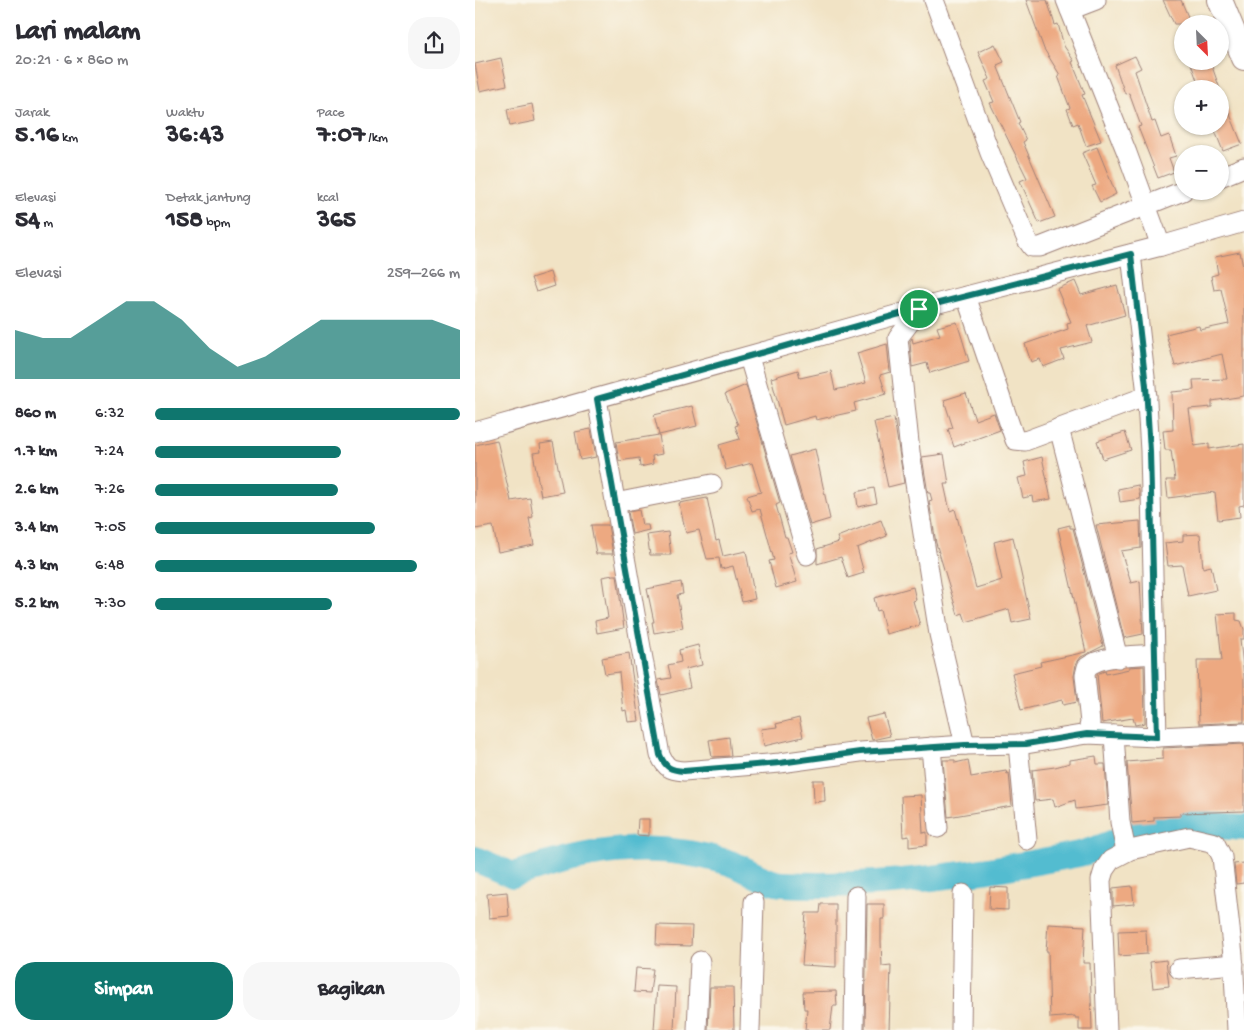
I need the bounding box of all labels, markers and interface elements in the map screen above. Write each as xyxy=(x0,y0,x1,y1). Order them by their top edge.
north arrow xyxy=(1174,15,1229,70)
map controls xyxy=(1174,15,1229,200)
text: Lari malam xyxy=(15,16,140,49)
button: share xyxy=(408,17,460,69)
text: 20:21 · 6 × 860 m xyxy=(15,52,128,71)
button: + xyxy=(1174,80,1229,135)
text: Jarak xyxy=(15,105,49,122)
text: Waktu xyxy=(166,105,204,122)
text: Pace xyxy=(317,105,344,122)
text: 5.16 xyxy=(15,122,59,151)
text: 36:43 xyxy=(166,122,224,151)
text: 7:07 xyxy=(317,122,365,151)
text: km xyxy=(59,130,78,147)
text: /km xyxy=(365,130,388,147)
button: − xyxy=(1174,145,1229,200)
text: Elevasi xyxy=(15,190,56,207)
text: Detak jantung xyxy=(166,190,251,207)
text: kcal xyxy=(317,190,339,207)
text: 54 xyxy=(15,207,40,236)
text: 158 xyxy=(166,207,203,236)
text: 365 xyxy=(317,207,356,236)
text: m xyxy=(40,215,53,232)
text: bpm xyxy=(203,215,231,232)
text: Elevasi xyxy=(15,265,62,284)
text: 259–266 m xyxy=(387,265,460,284)
pin xyxy=(898,288,940,330)
icon: arrive xyxy=(905,295,933,323)
text: 860 m xyxy=(15,405,56,424)
text: 6:32 xyxy=(95,405,124,424)
text: 1.7 km xyxy=(15,443,57,462)
text: 7:24 xyxy=(95,443,124,462)
text: 2.6 km xyxy=(15,481,58,500)
text: 7:26 xyxy=(95,481,124,500)
text: 3.4 km xyxy=(15,519,58,538)
text: 7:05 xyxy=(95,519,126,538)
text: 4.3 km xyxy=(15,557,58,576)
text: 6:48 xyxy=(95,557,124,576)
text: 5.2 km xyxy=(15,595,59,614)
text: 7:30 xyxy=(95,595,126,614)
button: Simpan xyxy=(15,962,233,1020)
button: Bagikan xyxy=(243,962,460,1020)

